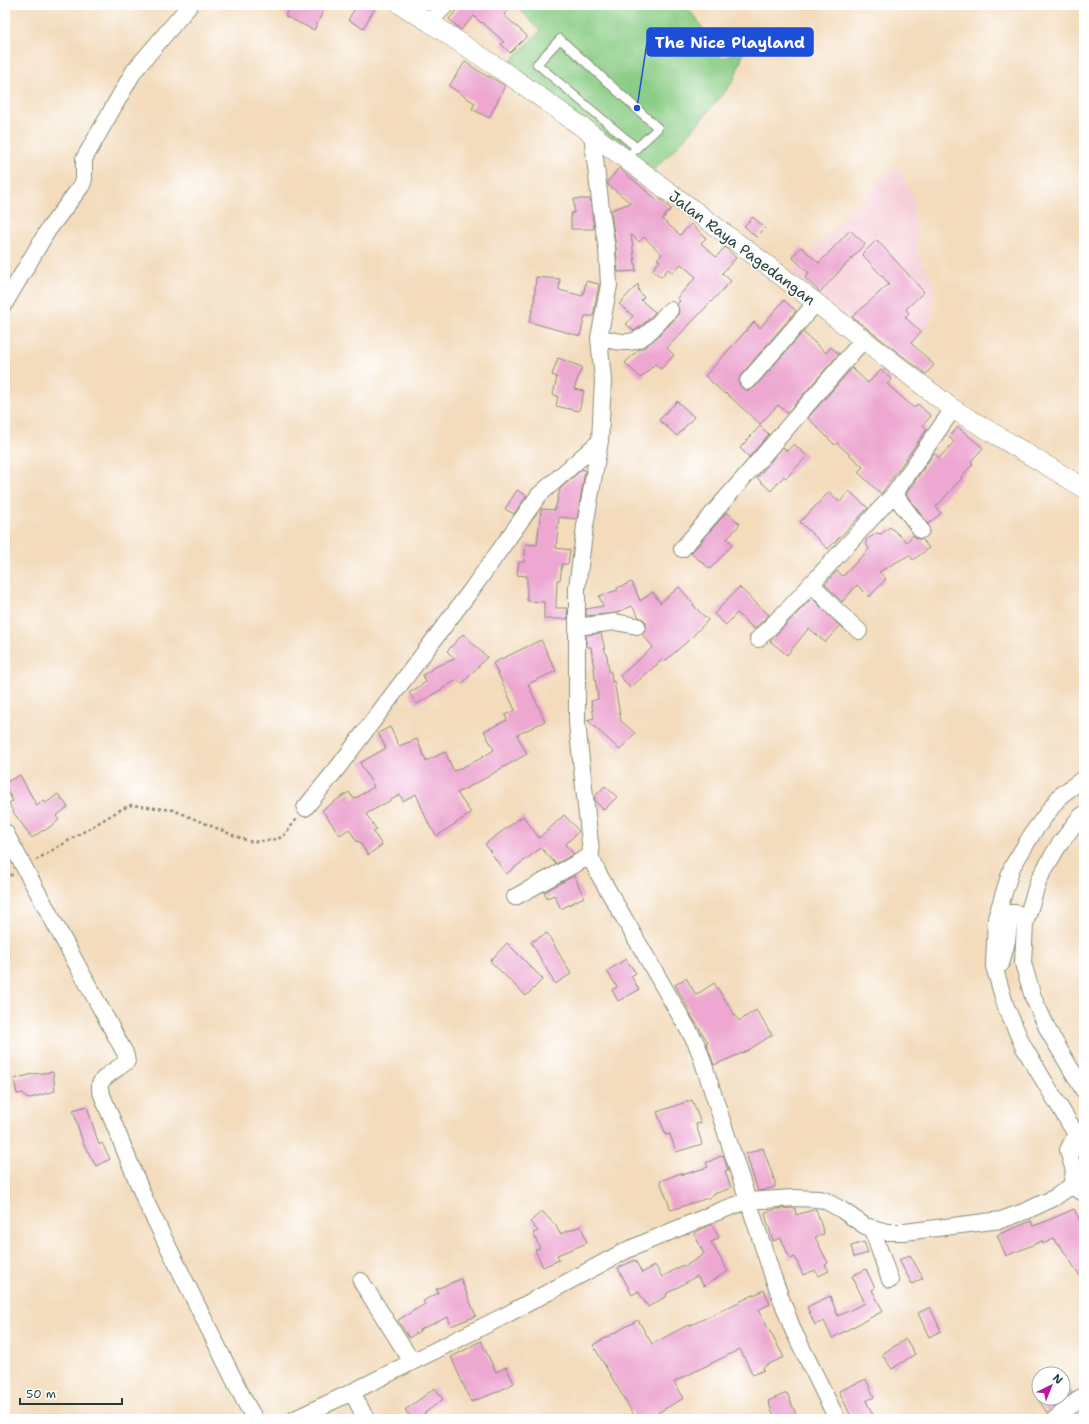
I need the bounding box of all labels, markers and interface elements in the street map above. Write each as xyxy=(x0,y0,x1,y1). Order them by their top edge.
callout: The Nice Playland xyxy=(647,28,813,56)
text: The Nice Playland xyxy=(655,32,805,53)
street label: Jalan Raya Pagedangan xyxy=(665,186,819,310)
north arrow xyxy=(1031,1366,1071,1406)
text: N xyxy=(1049,1371,1066,1388)
scale bar xyxy=(20,1380,122,1406)
text: 50 m xyxy=(26,1386,56,1402)

